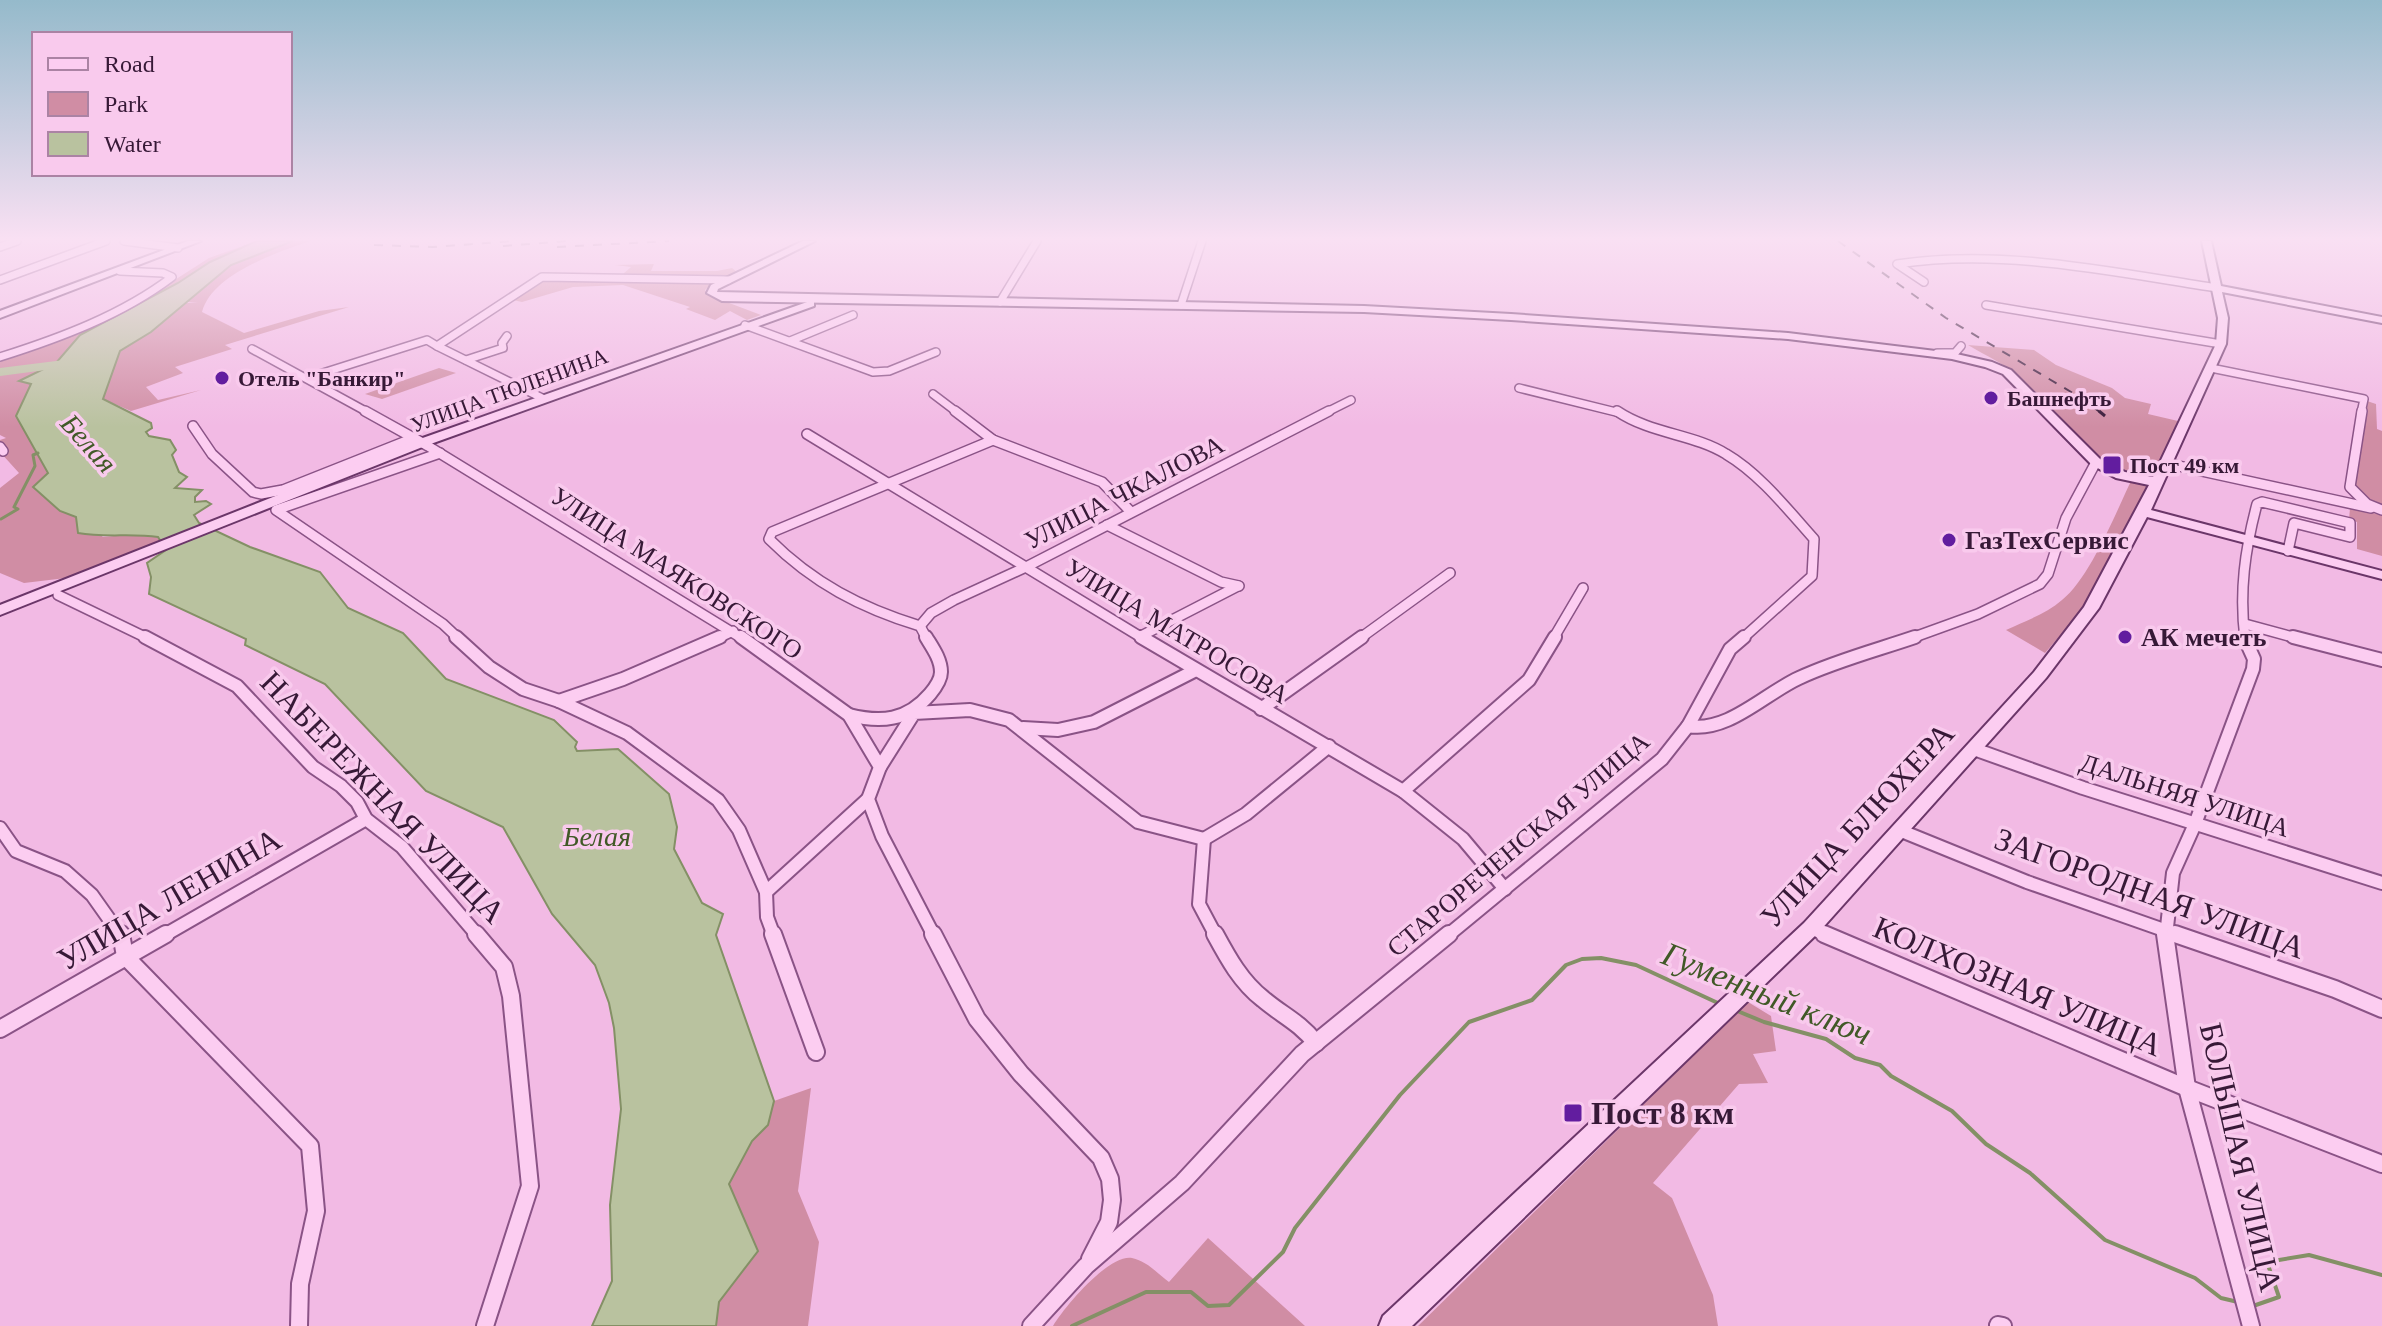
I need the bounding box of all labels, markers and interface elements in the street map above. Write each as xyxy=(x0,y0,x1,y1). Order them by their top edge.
legend xyxy=(32,32,292,176)
text: Road xyxy=(104,51,155,77)
text: Park xyxy=(104,91,148,117)
text: Water xyxy=(104,131,161,157)
street label: УЛИЦА ТЮЛЕНИНА xyxy=(407,343,611,438)
place label: Отель "Банкир" xyxy=(238,366,405,391)
marker: Отель "Банкир" xyxy=(213,369,231,387)
place label: Башнефть xyxy=(2007,386,2112,411)
marker: Башнефть xyxy=(1982,389,2000,407)
water label: Белая xyxy=(54,407,123,479)
street label: УЛИЦА ЧКАЛОВА xyxy=(1020,430,1229,555)
place label: Пост 49 км xyxy=(2130,453,2239,478)
marker: Пост 49 км xyxy=(2101,454,2123,476)
street label: УЛИЦА МАЯКОВСКОГО xyxy=(546,481,808,666)
place label: ГазТехСервис xyxy=(1965,526,2129,555)
marker: ГазТехСервис xyxy=(1940,531,1958,549)
street label: УЛИЦА МАТРОСОВА xyxy=(1060,553,1294,710)
place label: АК мечеть xyxy=(2141,623,2267,652)
marker: АК мечеть xyxy=(2116,628,2134,646)
street label: НАБЕРЕЖНАЯ УЛИЦА xyxy=(253,664,513,930)
street label: УЛИЦА БЛЮХЕРА xyxy=(1753,715,1961,935)
street label: СТАРОРЕЧЕНСКАЯ УЛИЦА xyxy=(1381,726,1655,962)
street label: ДАЛЬНЯЯ УЛИЦА xyxy=(2076,748,2293,843)
street label: УЛИЦА ЛЕНИНА xyxy=(51,820,287,978)
street label: ЗАГОРОДНАЯ УЛИЦА xyxy=(1990,820,2310,966)
water label: Белая xyxy=(562,821,631,852)
street label: КОЛХОЗНАЯ УЛИЦА xyxy=(1868,909,2168,1063)
water label: Гуменный ключ xyxy=(1656,934,1877,1052)
street label: БОЛЬШАЯ УЛИЦА xyxy=(2193,1019,2289,1295)
place label: Пост 8 км xyxy=(1591,1095,1734,1131)
marker: Пост 8 км xyxy=(1562,1102,1584,1124)

